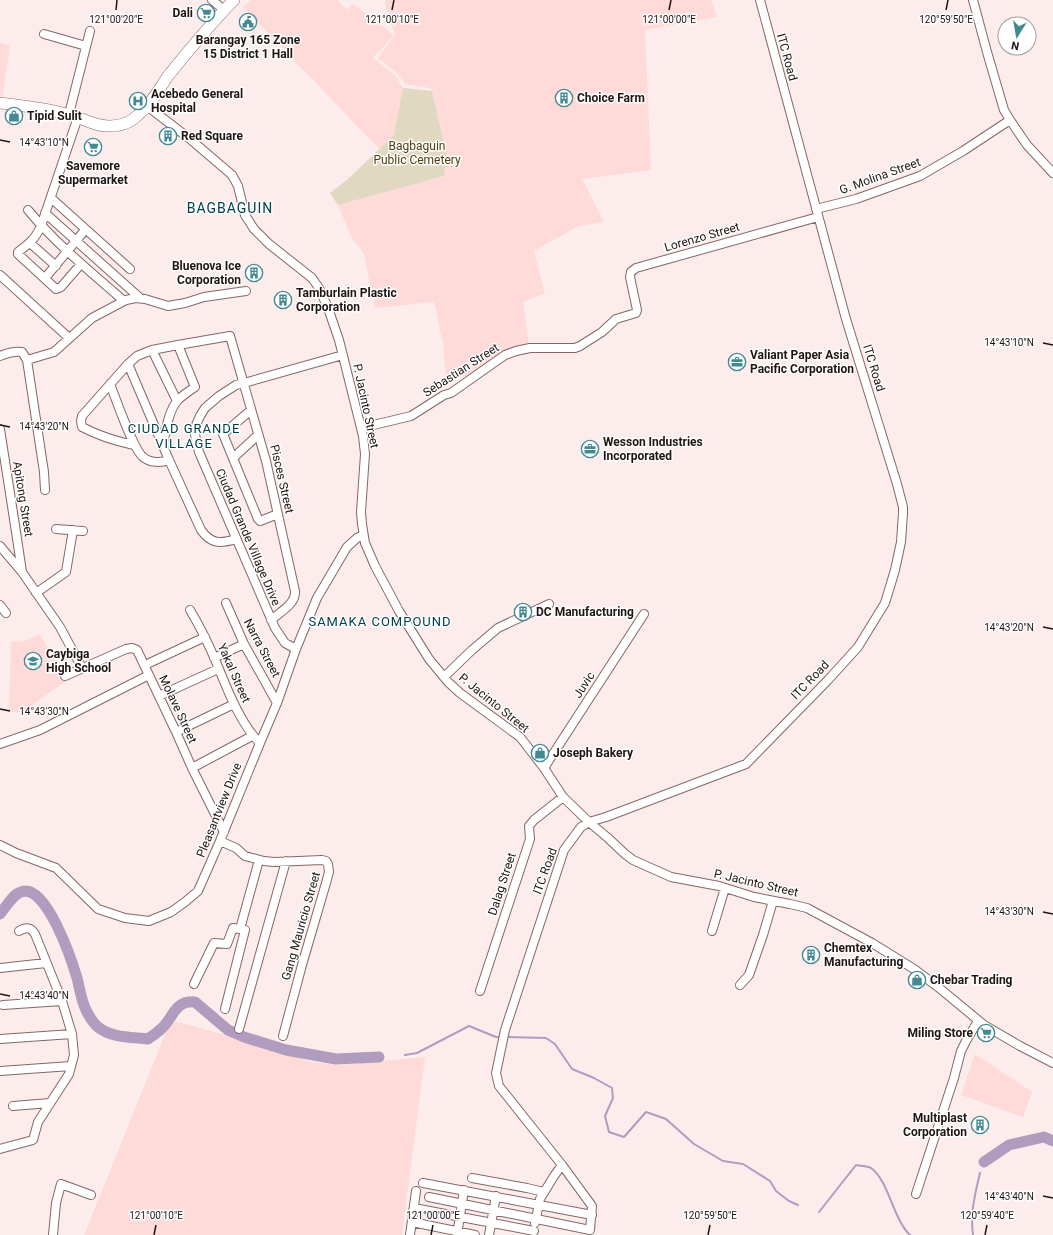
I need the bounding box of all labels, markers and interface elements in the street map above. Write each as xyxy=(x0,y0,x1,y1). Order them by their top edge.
supermarket icon: Dali xyxy=(196,3,216,23)
place label: Dali xyxy=(172,6,193,20)
public building icon: Barangay 165 Zone 15 District 1 Hall xyxy=(238,12,258,32)
text: 121°00'20"E xyxy=(89,14,143,25)
text: 121°00'10"E xyxy=(365,14,419,25)
text: 121°00'00"E xyxy=(642,14,696,25)
text: 120°59'50"E xyxy=(919,14,973,25)
north arrow xyxy=(997,16,1037,56)
street label: ITC Road xyxy=(774,32,800,82)
place label: Barangay 165 Zone 15 District 1 Hall xyxy=(196,33,301,61)
text: N xyxy=(1010,38,1020,52)
place label: Acebedo General Hospital xyxy=(151,87,243,115)
building icon: Choice Farm xyxy=(554,88,574,108)
hospital icon: Acebedo General Hospital xyxy=(128,91,148,111)
place label: Choice Farm xyxy=(577,91,645,105)
shop icon: Tipid Sulit xyxy=(4,106,24,126)
place label: Tipid Sulit xyxy=(27,109,82,123)
building icon: Red Square xyxy=(158,126,178,146)
place label: Red Square xyxy=(181,129,243,143)
text: 14°43'10"N xyxy=(19,137,69,148)
supermarket icon: Savemore Supermarket xyxy=(83,137,103,157)
park label: Bagbaguin Public Cemetery xyxy=(373,139,461,167)
street label: G. Molina Street xyxy=(838,155,923,197)
place label: Savemore Supermarket xyxy=(58,159,128,187)
district label: BAGBAGUIN xyxy=(187,200,273,216)
street label: Lorenzo Street xyxy=(663,220,741,254)
place label: Bluenova Ice Corporation xyxy=(172,259,242,287)
building icon: Bluenova Ice Corporation xyxy=(244,263,264,283)
place label: Tamburlain Plastic Corporation xyxy=(296,286,397,314)
building icon: Tamburlain Plastic Corporation xyxy=(273,290,293,310)
text: 14°43'10"N xyxy=(984,337,1034,348)
street label: Sebastian Street xyxy=(420,340,502,400)
street label: ITC Road xyxy=(860,343,888,393)
place label: Valiant Paper Asia Pacific Corporation xyxy=(750,348,854,376)
office icon: Valiant Paper Asia Pacific Corporation xyxy=(727,352,747,372)
street label: P. Jacinto Street xyxy=(350,362,382,450)
text: 14°43'20"N xyxy=(19,421,69,432)
district label: CIUDAD GRANDE VILLAGE xyxy=(128,421,240,451)
place label: Wesson Industries Incorporated xyxy=(603,435,703,463)
office icon: Wesson Industries Incorporated xyxy=(580,439,600,459)
street label: Pisces Street xyxy=(267,443,297,515)
street label: Apitong Street xyxy=(10,460,36,538)
street label: Ciudad Grande Village Drive xyxy=(213,466,283,608)
building icon: DC Manufacturing xyxy=(513,602,533,622)
place label: DC Manufacturing xyxy=(536,605,634,619)
district label: SAMAKA COMPOUND xyxy=(308,614,452,629)
street label: Narra Street xyxy=(241,616,283,680)
text: 14°43'20"N xyxy=(984,622,1034,633)
street label: Yakal Street xyxy=(215,641,253,705)
place label: Caybiga High School xyxy=(46,647,111,675)
school or university icon: Caybiga High School xyxy=(23,651,43,671)
street label: ITC Road xyxy=(788,658,832,702)
street label: Juvic xyxy=(570,669,598,701)
street label: P. Jacinto Street xyxy=(456,670,532,736)
street label: Molave Street xyxy=(156,673,200,745)
text: 14°43'30"N xyxy=(19,706,69,717)
shop icon: Joseph Bakery xyxy=(530,743,550,763)
place label: Joseph Bakery xyxy=(553,746,634,760)
street label: Pleasantview Drive xyxy=(194,761,244,859)
street label: ITC Road xyxy=(530,846,560,896)
street label: Dalag Street xyxy=(485,851,519,917)
street label: P. Jacinto Street xyxy=(712,866,800,900)
street label: Gang Mauricio Street xyxy=(279,870,323,982)
text: 14°43'30"N xyxy=(984,906,1034,917)
place label: Chemtex Manufacturing xyxy=(824,941,903,969)
building icon: Chemtex Manufacturing xyxy=(801,945,821,965)
shop icon: Chebar Trading xyxy=(907,970,927,990)
place label: Chebar Trading xyxy=(930,973,1013,987)
text: 14°43'40"N xyxy=(19,990,69,1001)
supermarket icon: Miling Store xyxy=(976,1023,996,1043)
place label: Miling Store xyxy=(908,1026,974,1040)
place label: Multiplast Corporation xyxy=(903,1111,967,1139)
building icon: Multiplast Corporation xyxy=(970,1115,990,1135)
text: 14°43'40"N xyxy=(984,1191,1034,1202)
text: 121°00'10"E xyxy=(129,1210,183,1221)
text: 121°00'00"E xyxy=(406,1210,460,1221)
text: 120°59'50"E xyxy=(683,1210,737,1221)
text: 120°59'40"E xyxy=(960,1210,1014,1221)

